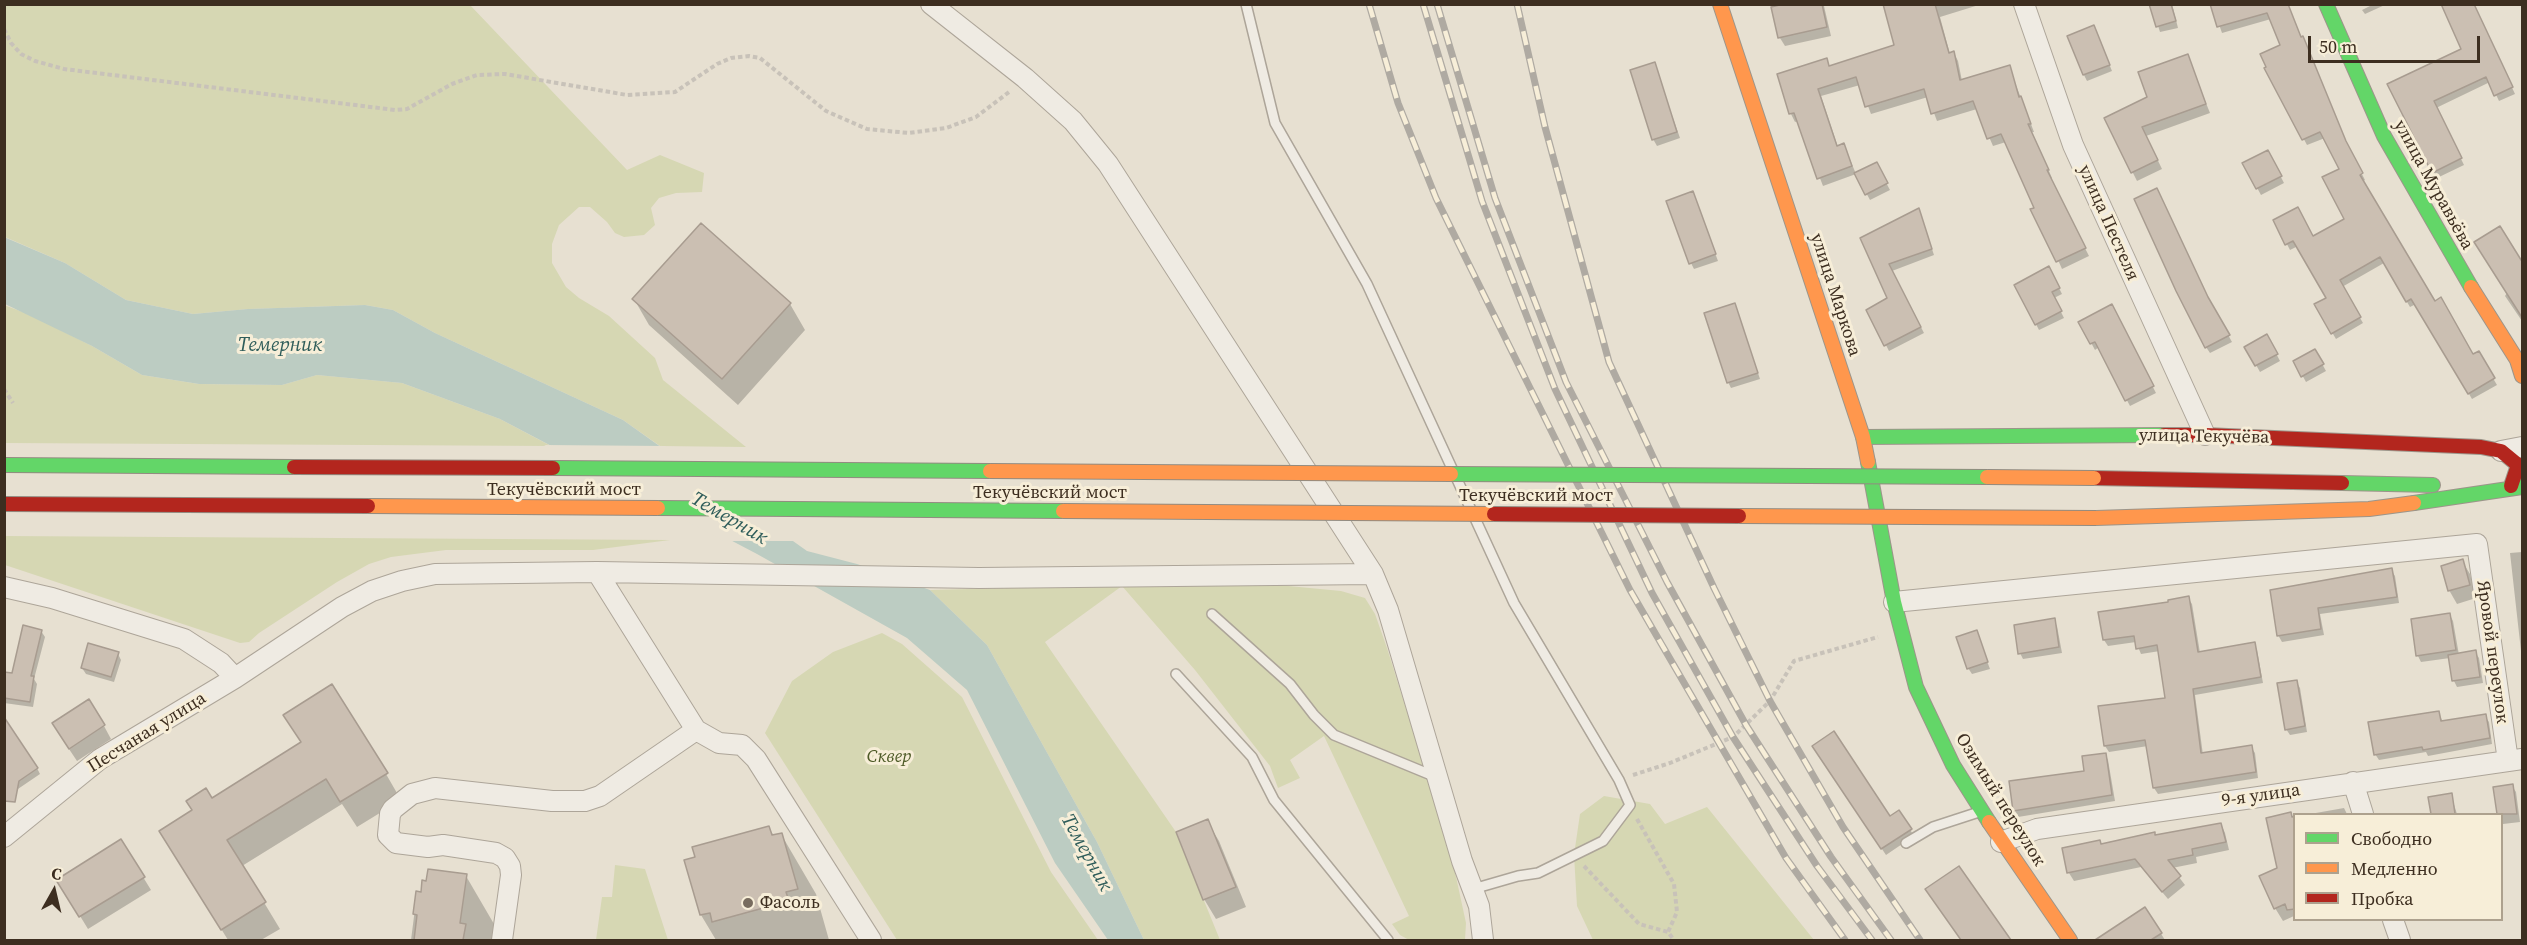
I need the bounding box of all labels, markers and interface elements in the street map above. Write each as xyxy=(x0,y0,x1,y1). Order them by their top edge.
scale bar xyxy=(2311,24,2484,62)
text: 50 m xyxy=(2319,34,2357,59)
street label: улица Муравьёва xyxy=(2388,116,2478,254)
street label: улица Пестеля xyxy=(2073,162,2143,284)
street label: улица Маркова xyxy=(1805,231,1865,359)
water label: Темерник xyxy=(238,334,322,358)
street label: улица Текучёва xyxy=(2139,425,2269,449)
street label: Текучёвский мост xyxy=(487,479,641,501)
street label: Текучёвский мост xyxy=(973,482,1127,504)
street label: Текучёвский мост xyxy=(1459,485,1613,507)
water label: Темерник xyxy=(687,488,771,550)
street label: Яровой переулок xyxy=(2471,579,2513,725)
street label: Песчаная улица xyxy=(84,688,210,778)
street label: Озимый переулок xyxy=(1950,729,2050,871)
park label: Сквер xyxy=(867,746,911,768)
street label: 9-я улица xyxy=(2220,780,2302,812)
water label: Темерник xyxy=(1055,810,1117,896)
legend xyxy=(2293,813,2503,921)
text: Свободно xyxy=(2351,826,2432,851)
text: Медленно xyxy=(2351,856,2438,881)
north arrow xyxy=(24,861,84,921)
text: С xyxy=(50,862,63,885)
text: Пробка xyxy=(2351,886,2413,911)
place label: Фасоль xyxy=(760,892,820,914)
marker: Фасоль xyxy=(741,896,755,910)

